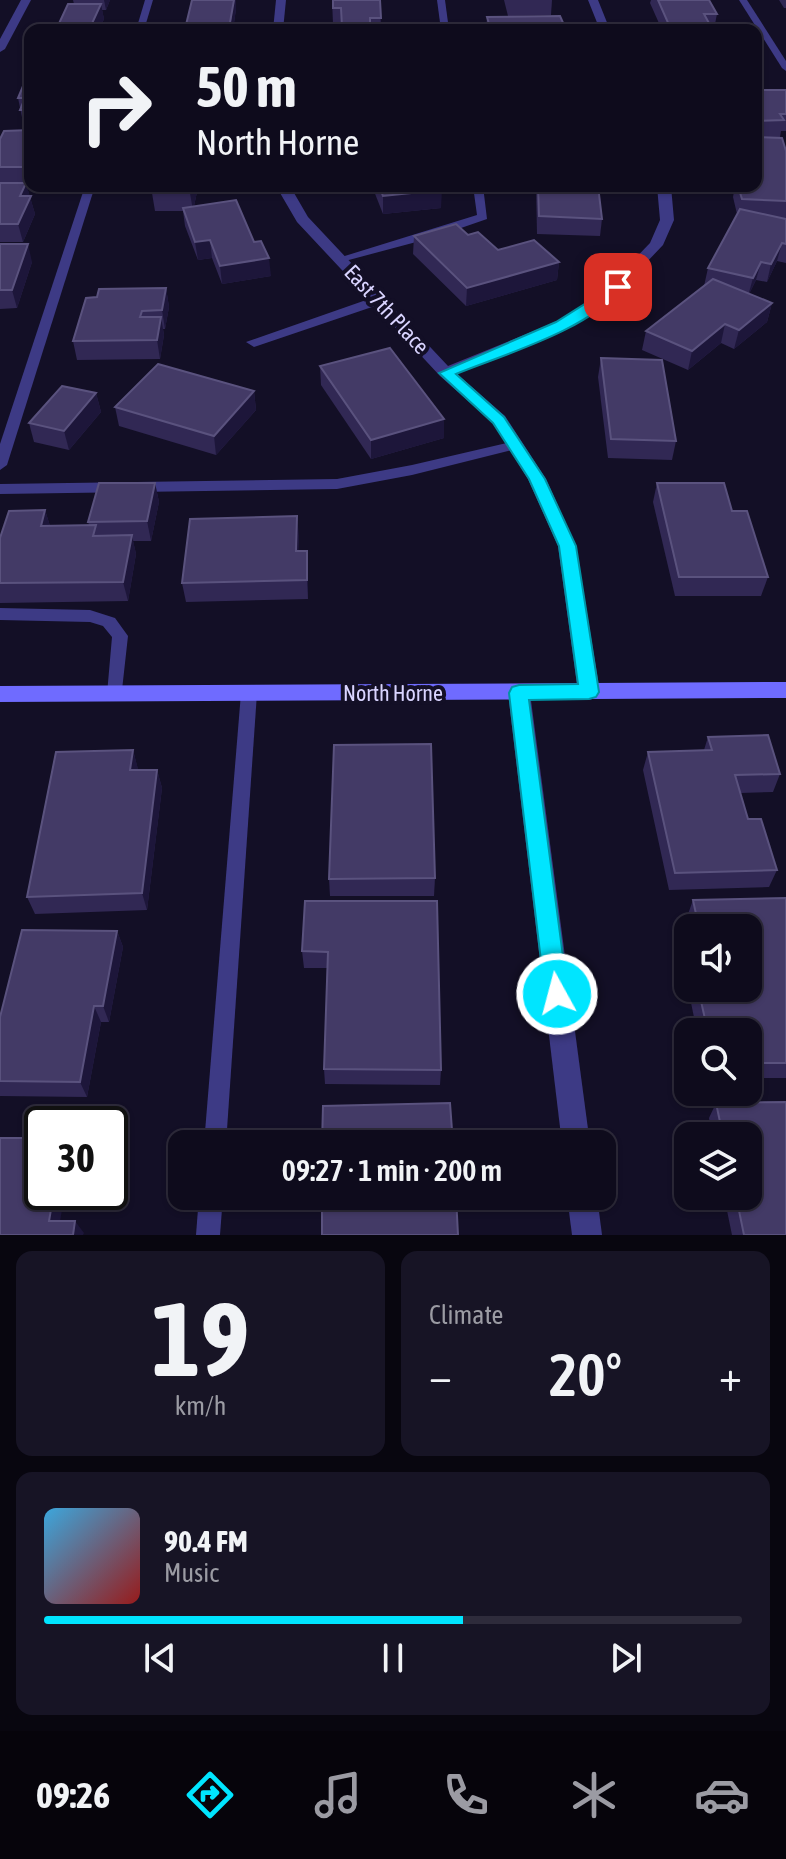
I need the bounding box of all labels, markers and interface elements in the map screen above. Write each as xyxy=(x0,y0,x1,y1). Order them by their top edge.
text: 50 m xyxy=(196,55,297,119)
icon: right xyxy=(64,56,168,160)
text: North Horne xyxy=(196,121,359,163)
pin xyxy=(584,253,652,321)
street label: East 7th Place xyxy=(339,259,435,359)
icon: arrive xyxy=(596,265,640,309)
street label: North Horne xyxy=(343,680,443,706)
map controls xyxy=(674,914,762,1210)
button: sound xyxy=(674,914,762,1002)
position arrow xyxy=(515,952,599,1036)
button: search xyxy=(674,1018,762,1106)
speed limit sign: 30 xyxy=(24,1106,128,1210)
button: layers xyxy=(674,1122,762,1210)
text: 09:27 · 1 min · 200 m xyxy=(282,1153,502,1187)
text: 19 xyxy=(152,1279,249,1398)
text: Climate xyxy=(429,1300,503,1330)
text: 20° xyxy=(549,1340,622,1409)
text: − xyxy=(429,1350,452,1400)
text: + xyxy=(719,1350,742,1400)
text: km/h xyxy=(175,1391,226,1421)
text: 90.4 FM xyxy=(164,1524,248,1558)
text: Music xyxy=(164,1558,219,1588)
icon: previous xyxy=(138,1636,182,1680)
icon: pause xyxy=(371,1636,415,1680)
icon: next xyxy=(604,1636,648,1680)
icon: directions xyxy=(182,1767,238,1823)
icon: music xyxy=(310,1767,366,1823)
icon: phone xyxy=(438,1767,494,1823)
icon: climate xyxy=(566,1767,622,1823)
icon: car xyxy=(694,1767,750,1823)
text: 09:26 xyxy=(36,1774,110,1816)

